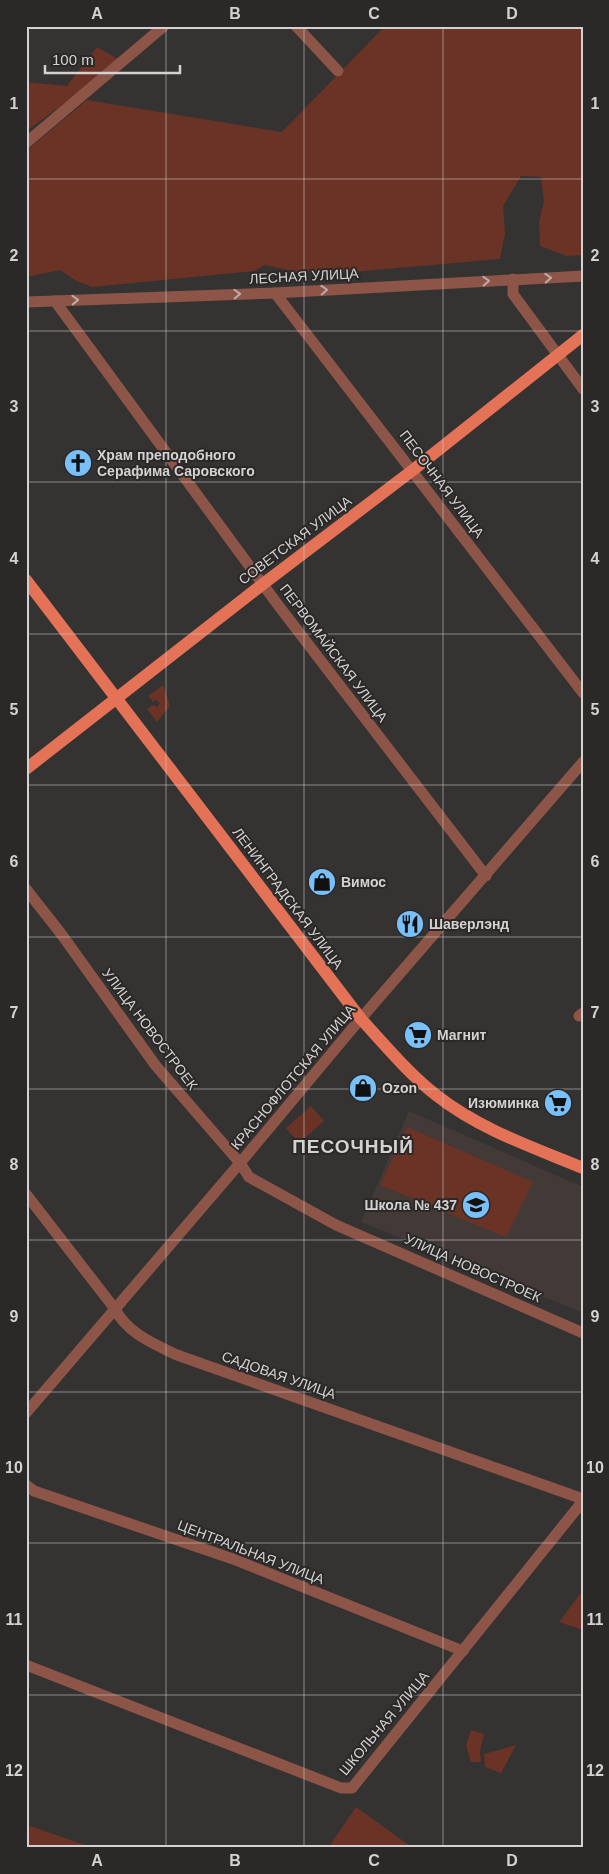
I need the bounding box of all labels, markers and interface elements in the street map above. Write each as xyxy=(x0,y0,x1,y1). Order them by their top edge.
text: A xyxy=(91,5,103,22)
text: B xyxy=(229,5,241,22)
text: C xyxy=(368,5,380,22)
text: D xyxy=(506,5,518,22)
scale bar xyxy=(45,42,180,74)
text: 100 m xyxy=(52,51,94,68)
text: 1 xyxy=(10,95,19,112)
text: 1 xyxy=(591,95,600,112)
text: 2 xyxy=(10,247,19,264)
text: 2 xyxy=(591,247,600,264)
street label: ЛЕСНАЯ УЛИЦА xyxy=(249,265,360,287)
one-way arrow xyxy=(544,272,552,283)
one-way arrow xyxy=(483,275,491,286)
one-way arrow xyxy=(320,285,328,296)
one-way arrow xyxy=(234,289,242,300)
one-way arrow xyxy=(72,295,79,305)
text: 3 xyxy=(10,398,19,415)
text: 3 xyxy=(591,398,600,415)
street label: ПЕСОЧНАЯ УЛИЦА xyxy=(397,427,488,541)
place label: Храм преподобного Серафима Саровского xyxy=(97,447,255,479)
church icon: Храм преподобного Серафима Саровского xyxy=(63,448,93,478)
street label: СОВЕТСКАЯ УЛИЦА xyxy=(236,492,355,588)
text: 4 xyxy=(10,550,19,567)
text: 4 xyxy=(591,550,600,567)
street label: ПЕРВОМАЙСКАЯ УЛИЦА xyxy=(277,580,392,726)
text: 5 xyxy=(10,701,19,718)
text: 5 xyxy=(591,701,600,718)
street label: ЛЕНИНГРАДСКАЯ УЛИЦА xyxy=(230,824,347,972)
text: 6 xyxy=(10,853,19,870)
text: 6 xyxy=(591,853,600,870)
shop icon: Вимос xyxy=(307,867,337,897)
place label: Вимос xyxy=(341,874,386,890)
restaurant icon: Шаверлэнд xyxy=(395,909,425,939)
place label: Шаверлэнд xyxy=(429,916,509,932)
street label: УЛИЦА НОВОСТРОЕК xyxy=(99,965,201,1093)
street label: КРАСНОФЛОТСКАЯ УЛИЦА xyxy=(228,1001,359,1153)
text: 7 xyxy=(10,1004,19,1021)
text: 7 xyxy=(591,1004,600,1021)
supermarket icon: Магнит xyxy=(403,1020,433,1050)
place label: Магнит xyxy=(437,1027,487,1043)
shop icon: Ozon xyxy=(348,1073,378,1103)
place label: Ozon xyxy=(382,1080,417,1096)
supermarket icon: Изюминка xyxy=(543,1088,573,1118)
place label: Изюминка xyxy=(468,1095,539,1111)
district label: ПЕСОЧНЫЙ xyxy=(292,1136,414,1157)
text: 8 xyxy=(10,1156,19,1173)
text: 8 xyxy=(591,1156,600,1173)
school or university icon: Школа № 437 xyxy=(461,1190,491,1220)
place label: Школа № 437 xyxy=(364,1197,457,1213)
street label: УЛИЦА НОВОСТРОЕК xyxy=(402,1231,544,1306)
text: 9 xyxy=(10,1308,19,1325)
text: 9 xyxy=(591,1308,600,1325)
street label: САДОВАЯ УЛИЦА xyxy=(220,1348,339,1402)
text: 10 xyxy=(5,1459,23,1476)
text: 10 xyxy=(586,1459,604,1476)
street label: ЦЕНТРАЛЬНАЯ УЛИЦА xyxy=(175,1517,327,1588)
text: 11 xyxy=(6,1611,23,1628)
text: 11 xyxy=(587,1611,604,1628)
street label: ШКОЛЬНАЯ УЛИЦА xyxy=(336,1667,433,1778)
text: 12 xyxy=(5,1762,23,1779)
text: 12 xyxy=(586,1762,604,1779)
text: A xyxy=(91,1852,103,1869)
text: B xyxy=(229,1852,241,1869)
text: C xyxy=(368,1852,380,1869)
text: D xyxy=(506,1852,518,1869)

